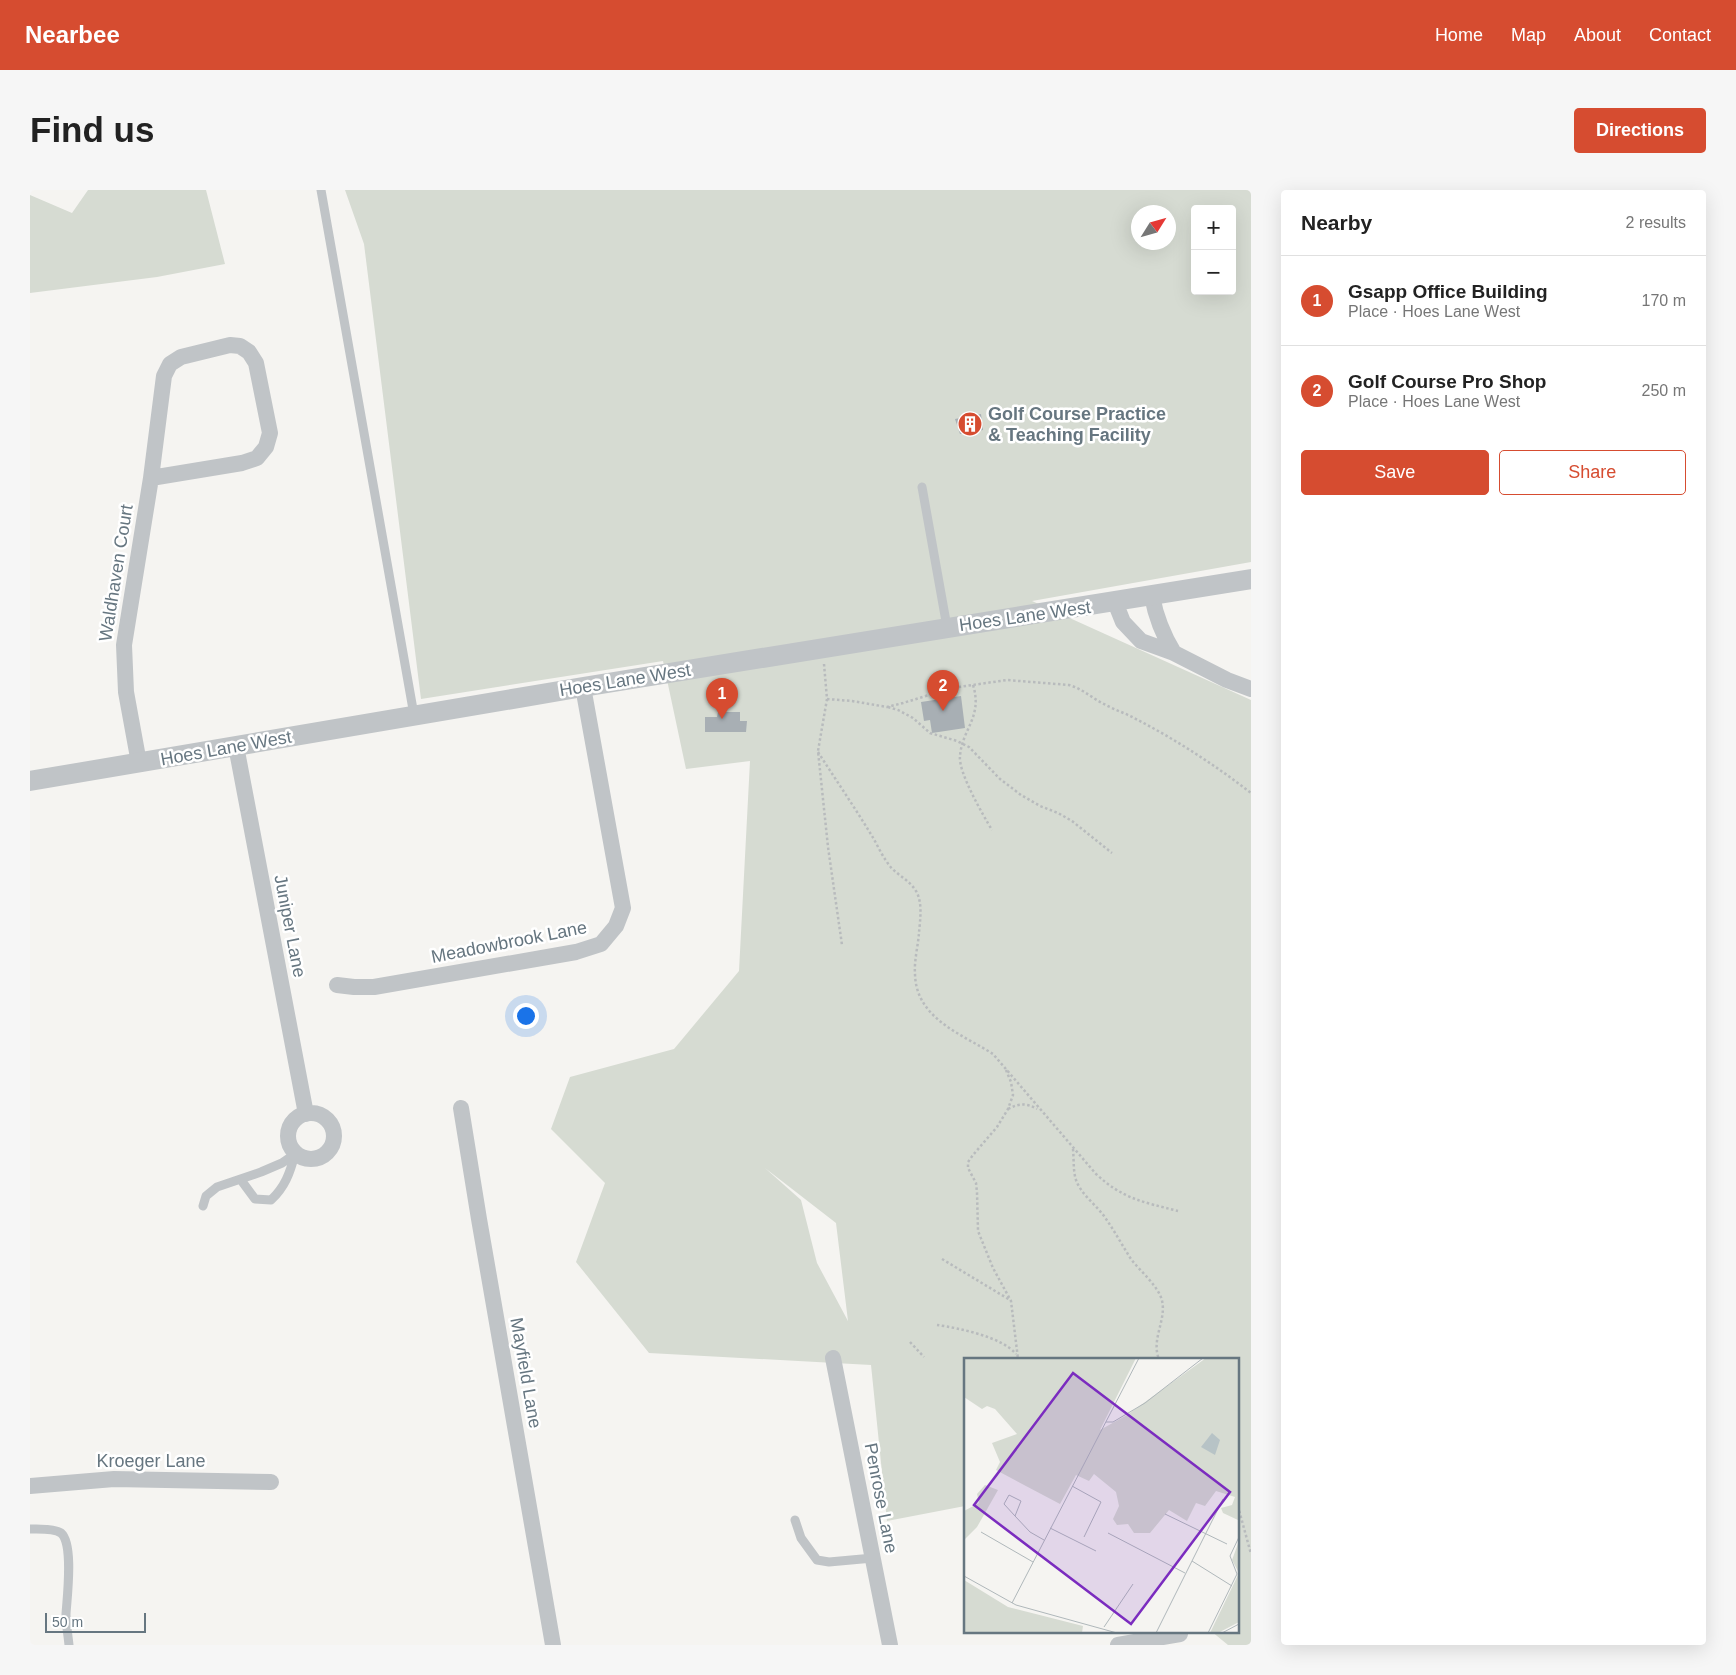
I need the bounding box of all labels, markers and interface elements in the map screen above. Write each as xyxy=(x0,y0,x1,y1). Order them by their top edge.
text: Nearbee xyxy=(25,21,120,48)
text: Home xyxy=(1435,25,1483,45)
text: Map xyxy=(1511,25,1546,45)
text: About xyxy=(1574,25,1621,45)
text: Contact xyxy=(1649,25,1711,45)
button: Directions xyxy=(1574,108,1706,153)
text: Find us xyxy=(30,110,154,149)
north arrow xyxy=(1131,205,1176,250)
map controls xyxy=(1191,205,1236,295)
button: + xyxy=(1191,205,1236,250)
text: Nearby xyxy=(1301,211,1372,234)
text: 2 results xyxy=(1626,214,1686,231)
button: − xyxy=(1191,250,1236,295)
text: Gsapp Office Building xyxy=(1348,281,1548,302)
text: 1 xyxy=(1313,292,1321,309)
text: 170 m xyxy=(1642,292,1686,309)
text: Place · Hoes Lane West xyxy=(1348,303,1520,320)
text: Golf Course Pro Shop xyxy=(1348,371,1546,392)
text: 2 xyxy=(1313,382,1321,399)
text: 250 m xyxy=(1642,382,1686,399)
text: Place · Hoes Lane West xyxy=(1348,393,1520,410)
place label: Golf Course Practice & Teaching Facility xyxy=(988,404,1166,445)
building icon: Golf Course Practice & Teaching Facility xyxy=(957,411,983,437)
button: Save xyxy=(1301,450,1489,495)
button: Share xyxy=(1499,450,1686,495)
street label: Waldhaven Court xyxy=(95,503,137,643)
street label: Hoes Lane West xyxy=(958,597,1092,635)
street label: Hoes Lane West xyxy=(558,660,692,700)
pin: 2 xyxy=(927,670,959,711)
pin: 1 xyxy=(706,678,738,719)
street label: Hoes Lane West xyxy=(159,727,293,769)
street label: Juniper Lane xyxy=(270,873,310,979)
street label: Meadowbrook Lane xyxy=(429,917,589,967)
your location xyxy=(513,1003,539,1029)
street label: Mayfield Lane xyxy=(506,1316,546,1430)
inset map xyxy=(964,1358,1238,1632)
street label: Penrose Lane xyxy=(860,1441,902,1555)
street label: Kroeger Lane xyxy=(96,1451,206,1471)
scale bar xyxy=(45,1610,146,1633)
text: 50 m xyxy=(52,1614,83,1630)

